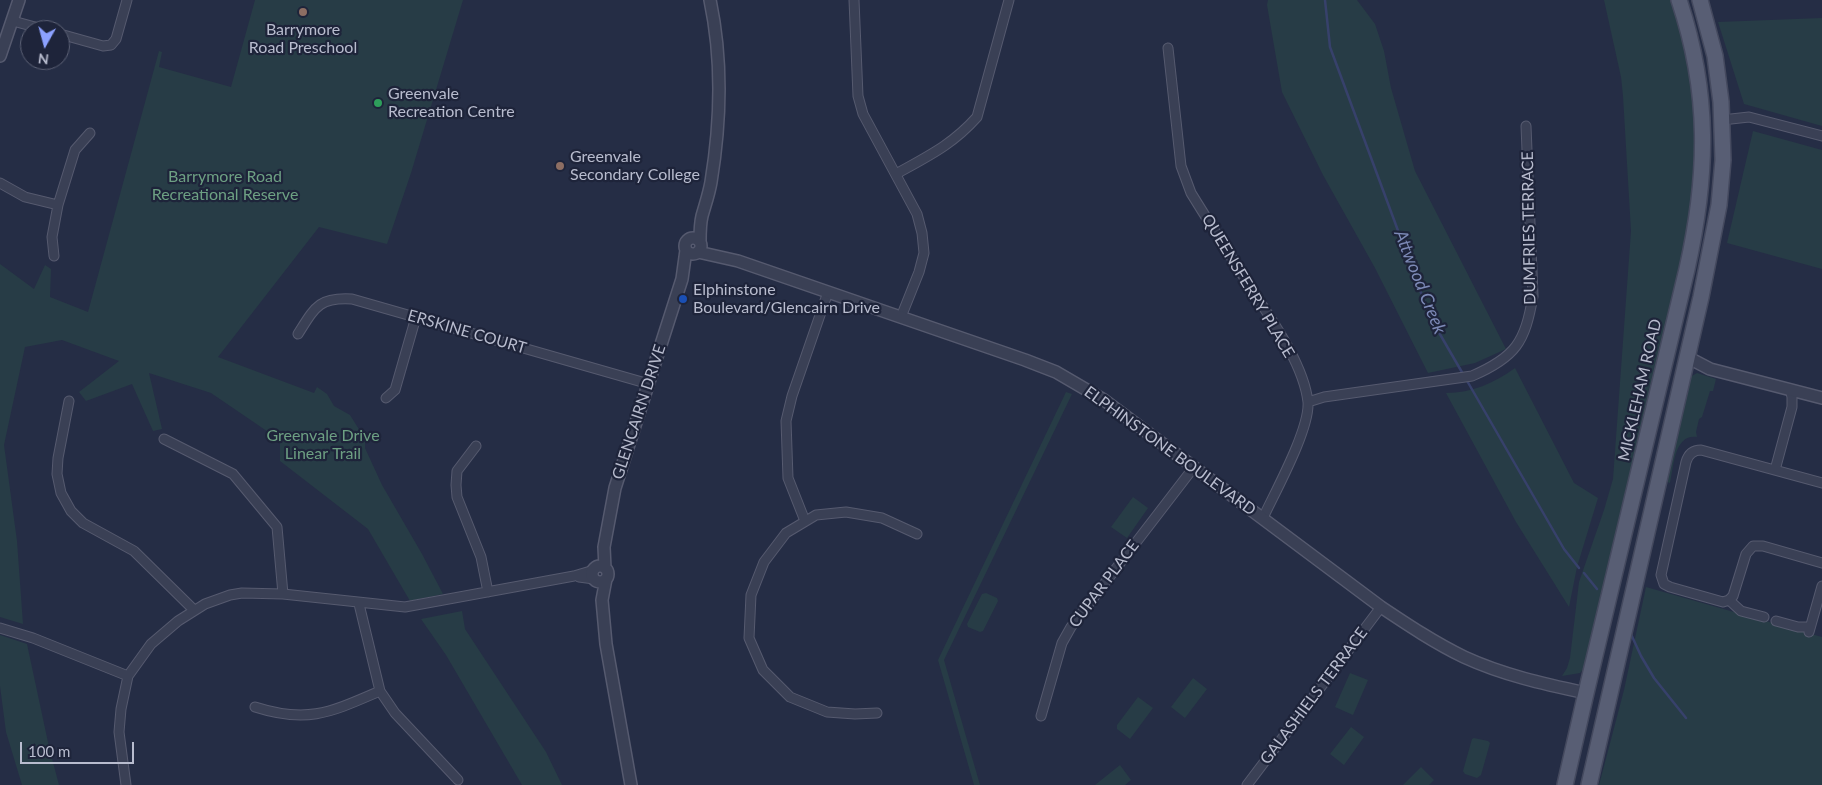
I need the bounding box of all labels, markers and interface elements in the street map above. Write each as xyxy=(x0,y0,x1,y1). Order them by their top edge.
marker: Barrymore Road Preschool xyxy=(297,6,309,18)
north arrow xyxy=(20,20,70,70)
place label: Barrymore Road Preschool xyxy=(249,20,357,58)
text: N xyxy=(37,50,50,68)
place label: Greenvale Recreation Centre xyxy=(388,84,515,122)
marker: Greenvale Recreation Centre xyxy=(372,97,384,109)
place label: Greenvale Secondary College xyxy=(570,147,700,185)
street label: DUMFRIES TERRACE xyxy=(1518,151,1540,305)
marker: Greenvale Secondary College xyxy=(554,160,566,172)
park label: Barrymore Road Recreational Reserve xyxy=(152,167,298,205)
street label: QUEENSFERRY PLACE xyxy=(1197,211,1299,361)
water label: Attwood Creek xyxy=(1389,227,1451,337)
place label: Elphinstone Boulevard/Glencairn Drive xyxy=(693,280,880,318)
marker: Elphinstone Boulevard/Glencairn Drive xyxy=(677,293,689,305)
street label: ERSKINE COURT xyxy=(405,306,529,358)
street label: MICKLEHAM ROAD xyxy=(1614,317,1666,463)
street label: GLENCAIRN DRIVE xyxy=(608,342,670,482)
street label: ELPHINSTONE BOULEVARD xyxy=(1080,382,1260,520)
park label: Greenvale Drive Linear Trail xyxy=(266,426,380,464)
street label: CUPAR PLACE xyxy=(1065,536,1143,632)
street label: GALASHIELS TERRACE xyxy=(1256,624,1372,768)
scale bar xyxy=(22,732,136,764)
text: 100 m xyxy=(28,742,70,760)

